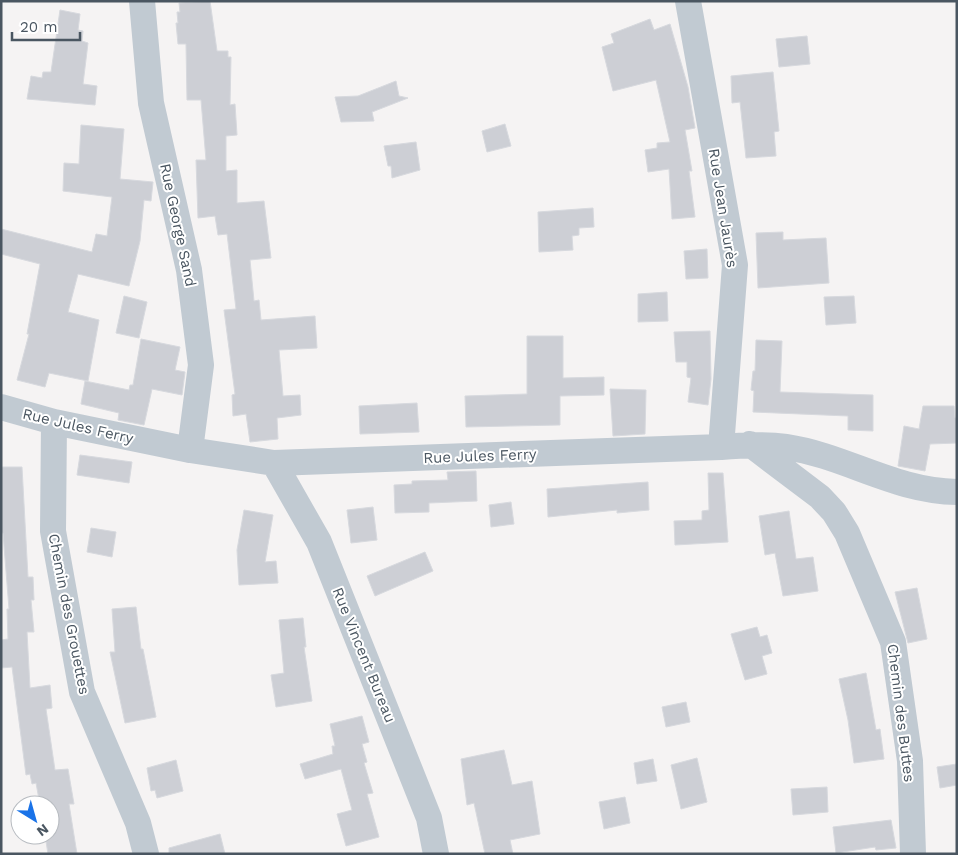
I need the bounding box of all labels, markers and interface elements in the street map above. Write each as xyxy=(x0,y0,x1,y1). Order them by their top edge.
scale bar xyxy=(12,10,80,42)
text: 20 m xyxy=(20,18,58,36)
street label: Rue Jean Jaurès xyxy=(705,147,741,269)
street label: Rue George Sand xyxy=(156,162,200,288)
street label: Rue Jules Ferry xyxy=(21,404,135,448)
street label: Rue Jules Ferry xyxy=(423,445,537,467)
street label: Chemin des Grouettes xyxy=(45,532,93,696)
street label: Rue Vincent Bureau xyxy=(329,585,399,725)
street label: Chemin des Buttes xyxy=(884,643,918,783)
north arrow xyxy=(10,795,60,845)
text: N xyxy=(34,821,52,840)

